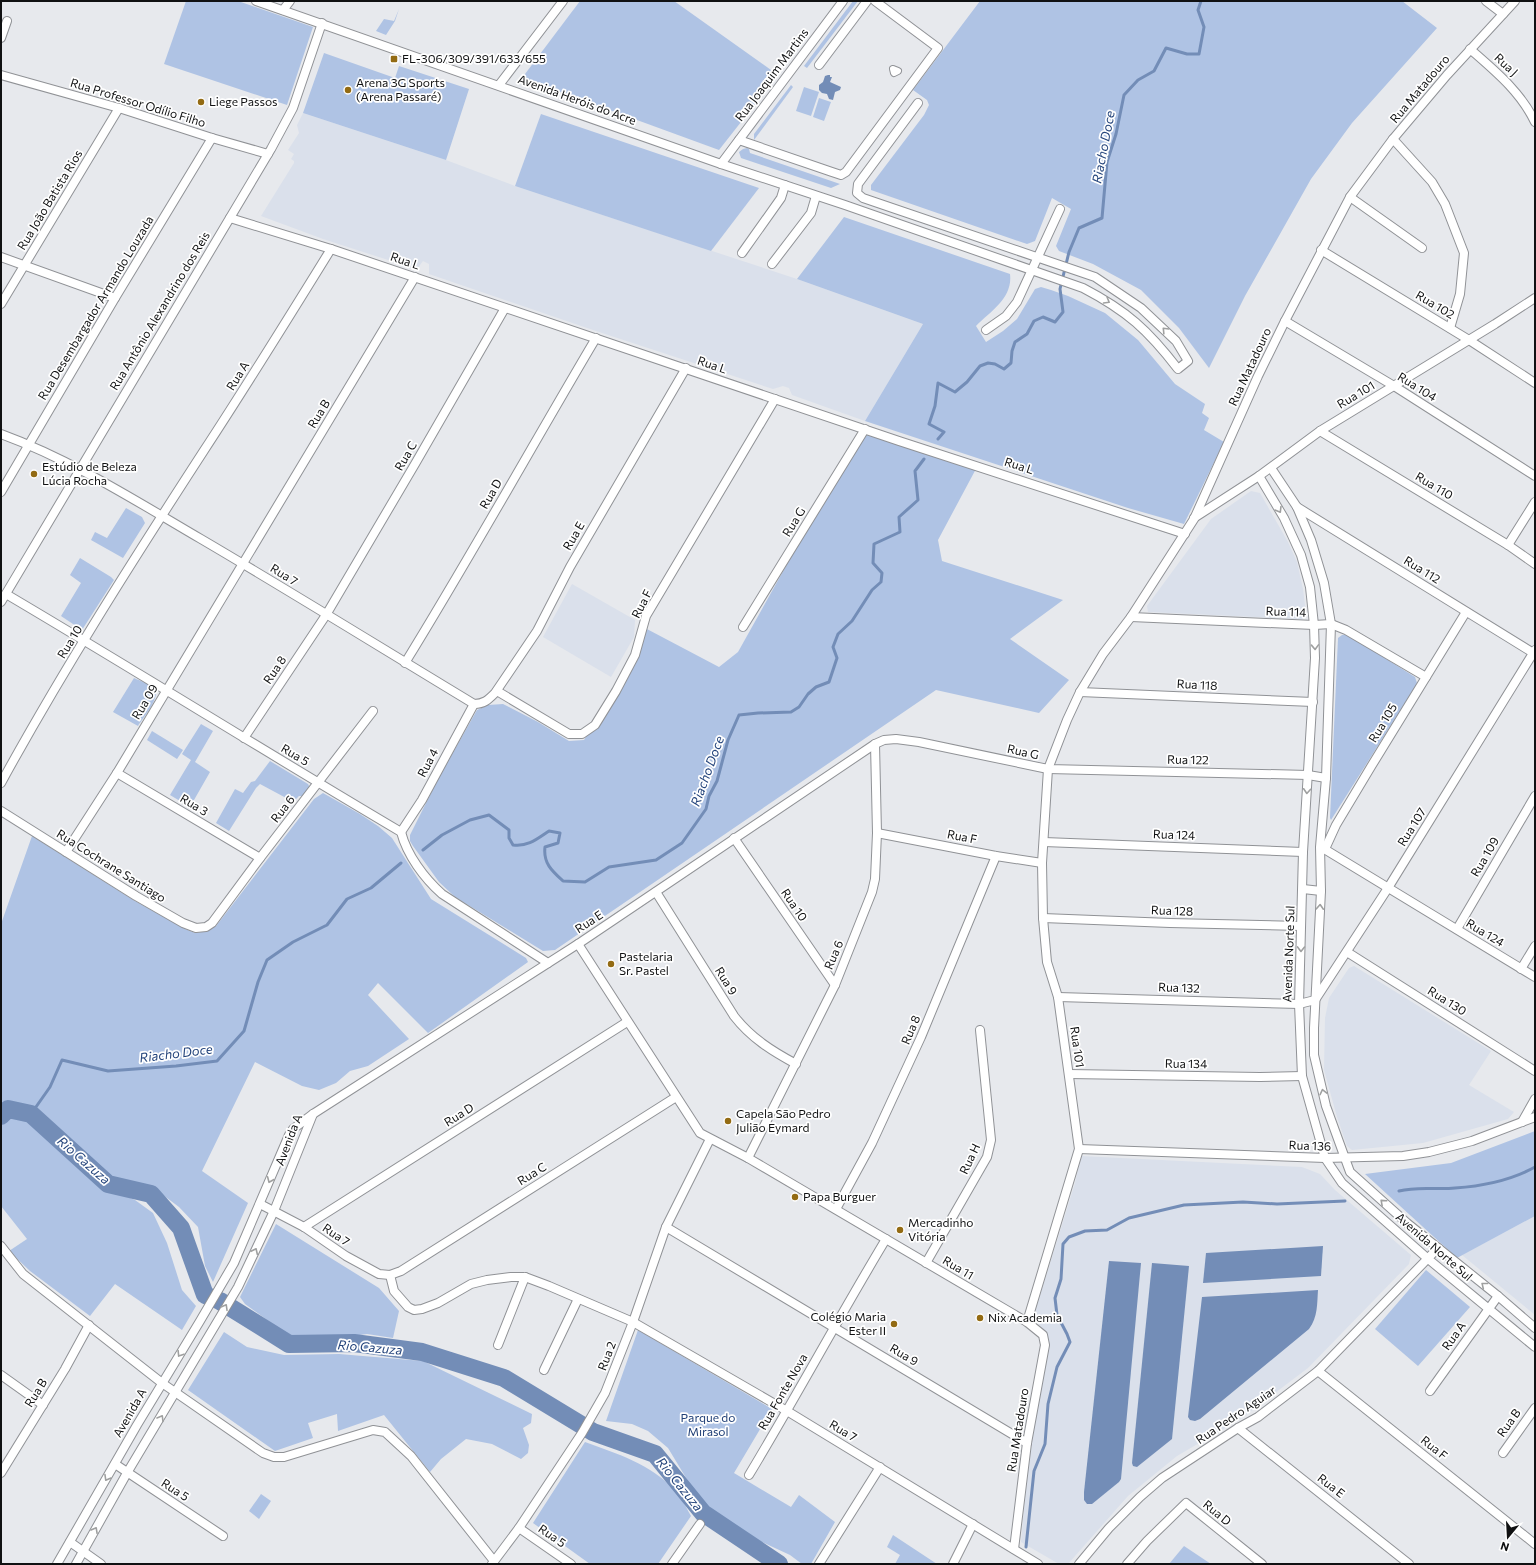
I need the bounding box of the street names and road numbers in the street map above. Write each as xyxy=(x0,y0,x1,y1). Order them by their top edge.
street label: Rua Joaquim Martins xyxy=(732,25,811,124)
street label: Rua J xyxy=(1491,50,1521,79)
street label: Rua Matadouro xyxy=(1387,51,1452,125)
street label: Avenida Heróis do Acre xyxy=(516,71,638,127)
street label: Rua Professor Odílio Filho xyxy=(69,75,208,129)
street label: Rua João Batista Rios xyxy=(14,147,85,253)
street label: Rua Desembargador Armando Louzada xyxy=(35,213,156,402)
street label: Rua Antônio Alexandrino dos Reis xyxy=(106,229,212,392)
street label: Rua L xyxy=(389,249,422,272)
street label: Rua 102 xyxy=(1414,287,1458,321)
street label: Rua Matadouro xyxy=(1225,325,1273,408)
street label: Rua L xyxy=(696,353,729,376)
street label: Rua A xyxy=(223,358,251,393)
street label: Rua 104 xyxy=(1395,369,1440,404)
street label: Rua 101 xyxy=(1334,377,1377,411)
street label: Rua B xyxy=(304,396,332,430)
street label: Rua C xyxy=(391,438,419,473)
street label: Rua L xyxy=(1003,454,1036,476)
street label: Rua 110 xyxy=(1413,468,1456,502)
street label: Rua D xyxy=(476,476,504,511)
street label: Rua G xyxy=(779,504,808,539)
street label: Rua E xyxy=(559,519,587,552)
street label: Rua 112 xyxy=(1402,553,1444,586)
street label: Rua 7 xyxy=(268,560,301,588)
street label: Rua F xyxy=(628,587,654,620)
street label: Rua 114 xyxy=(1265,603,1307,619)
street label: Rua 10 xyxy=(54,622,85,661)
street label: Rua 8 xyxy=(260,653,289,686)
street label: Rua 118 xyxy=(1176,676,1218,692)
street label: Rua 09 xyxy=(128,681,160,722)
street label: Rua 105 xyxy=(1365,700,1399,745)
street label: Rua 5 xyxy=(279,740,312,768)
street label: Rua G xyxy=(1006,741,1040,761)
street label: Rua 4 xyxy=(414,746,440,779)
street label: Rua 122 xyxy=(1167,752,1209,766)
street label: Rua 3 xyxy=(178,790,211,818)
street label: Rua 6 xyxy=(267,792,297,825)
street label: Rua 107 xyxy=(1394,805,1428,848)
street label: Rua Cochrane Santiago xyxy=(54,826,169,904)
street label: Rua F xyxy=(946,826,978,846)
street label: Rua 124 xyxy=(1153,826,1195,842)
street label: Rua 109 xyxy=(1467,834,1501,879)
street label: Rua 10 xyxy=(779,886,811,924)
street label: Rua 128 xyxy=(1151,902,1193,918)
street label: Avenida Norte Sul xyxy=(1279,905,1297,1003)
street label: Rua E xyxy=(572,907,605,935)
street label: Rua 124 xyxy=(1464,915,1507,949)
street label: Rua 6 xyxy=(821,938,845,971)
street label: Rua 9 xyxy=(713,964,741,997)
street label: Rua 132 xyxy=(1158,979,1201,995)
street label: Rua 130 xyxy=(1426,983,1470,1018)
street label: Rua 8 xyxy=(898,1013,922,1046)
street label: Rua 101 xyxy=(1068,1025,1088,1068)
street label: Rua 134 xyxy=(1165,1056,1207,1070)
street label: Rua D xyxy=(441,1100,476,1129)
street label: Avenida A xyxy=(272,1112,304,1167)
street label: Rua 136 xyxy=(1289,1137,1332,1153)
street label: Rua H xyxy=(956,1141,982,1176)
street label: Rua C xyxy=(514,1159,549,1187)
street label: Avenida Norte Sul xyxy=(1394,1209,1476,1283)
street label: Rua 7 xyxy=(320,1220,353,1248)
street label: Rua 11 xyxy=(941,1253,976,1282)
street label: Rua A xyxy=(1438,1318,1468,1352)
street label: Rua 2 xyxy=(594,1339,618,1372)
street label: Rua 9 xyxy=(888,1340,921,1368)
street label: Rua Fonte Nova xyxy=(755,1351,810,1432)
street label: Rua B xyxy=(21,1375,49,1409)
street label: Rua Pedro Aguiar xyxy=(1193,1382,1278,1446)
street label: Avenida A xyxy=(110,1386,149,1439)
street label: Rua Matadouro xyxy=(1003,1387,1031,1473)
street label: Rua B xyxy=(1493,1406,1523,1439)
street label: Rua 7 xyxy=(827,1417,860,1444)
street label: Rua F xyxy=(1419,1432,1451,1462)
street label: Rua E xyxy=(1315,1470,1348,1500)
street label: Rua 5 xyxy=(159,1475,192,1503)
street label: Rua D xyxy=(1201,1497,1235,1528)
street label: Rua 5 xyxy=(536,1521,569,1550)

